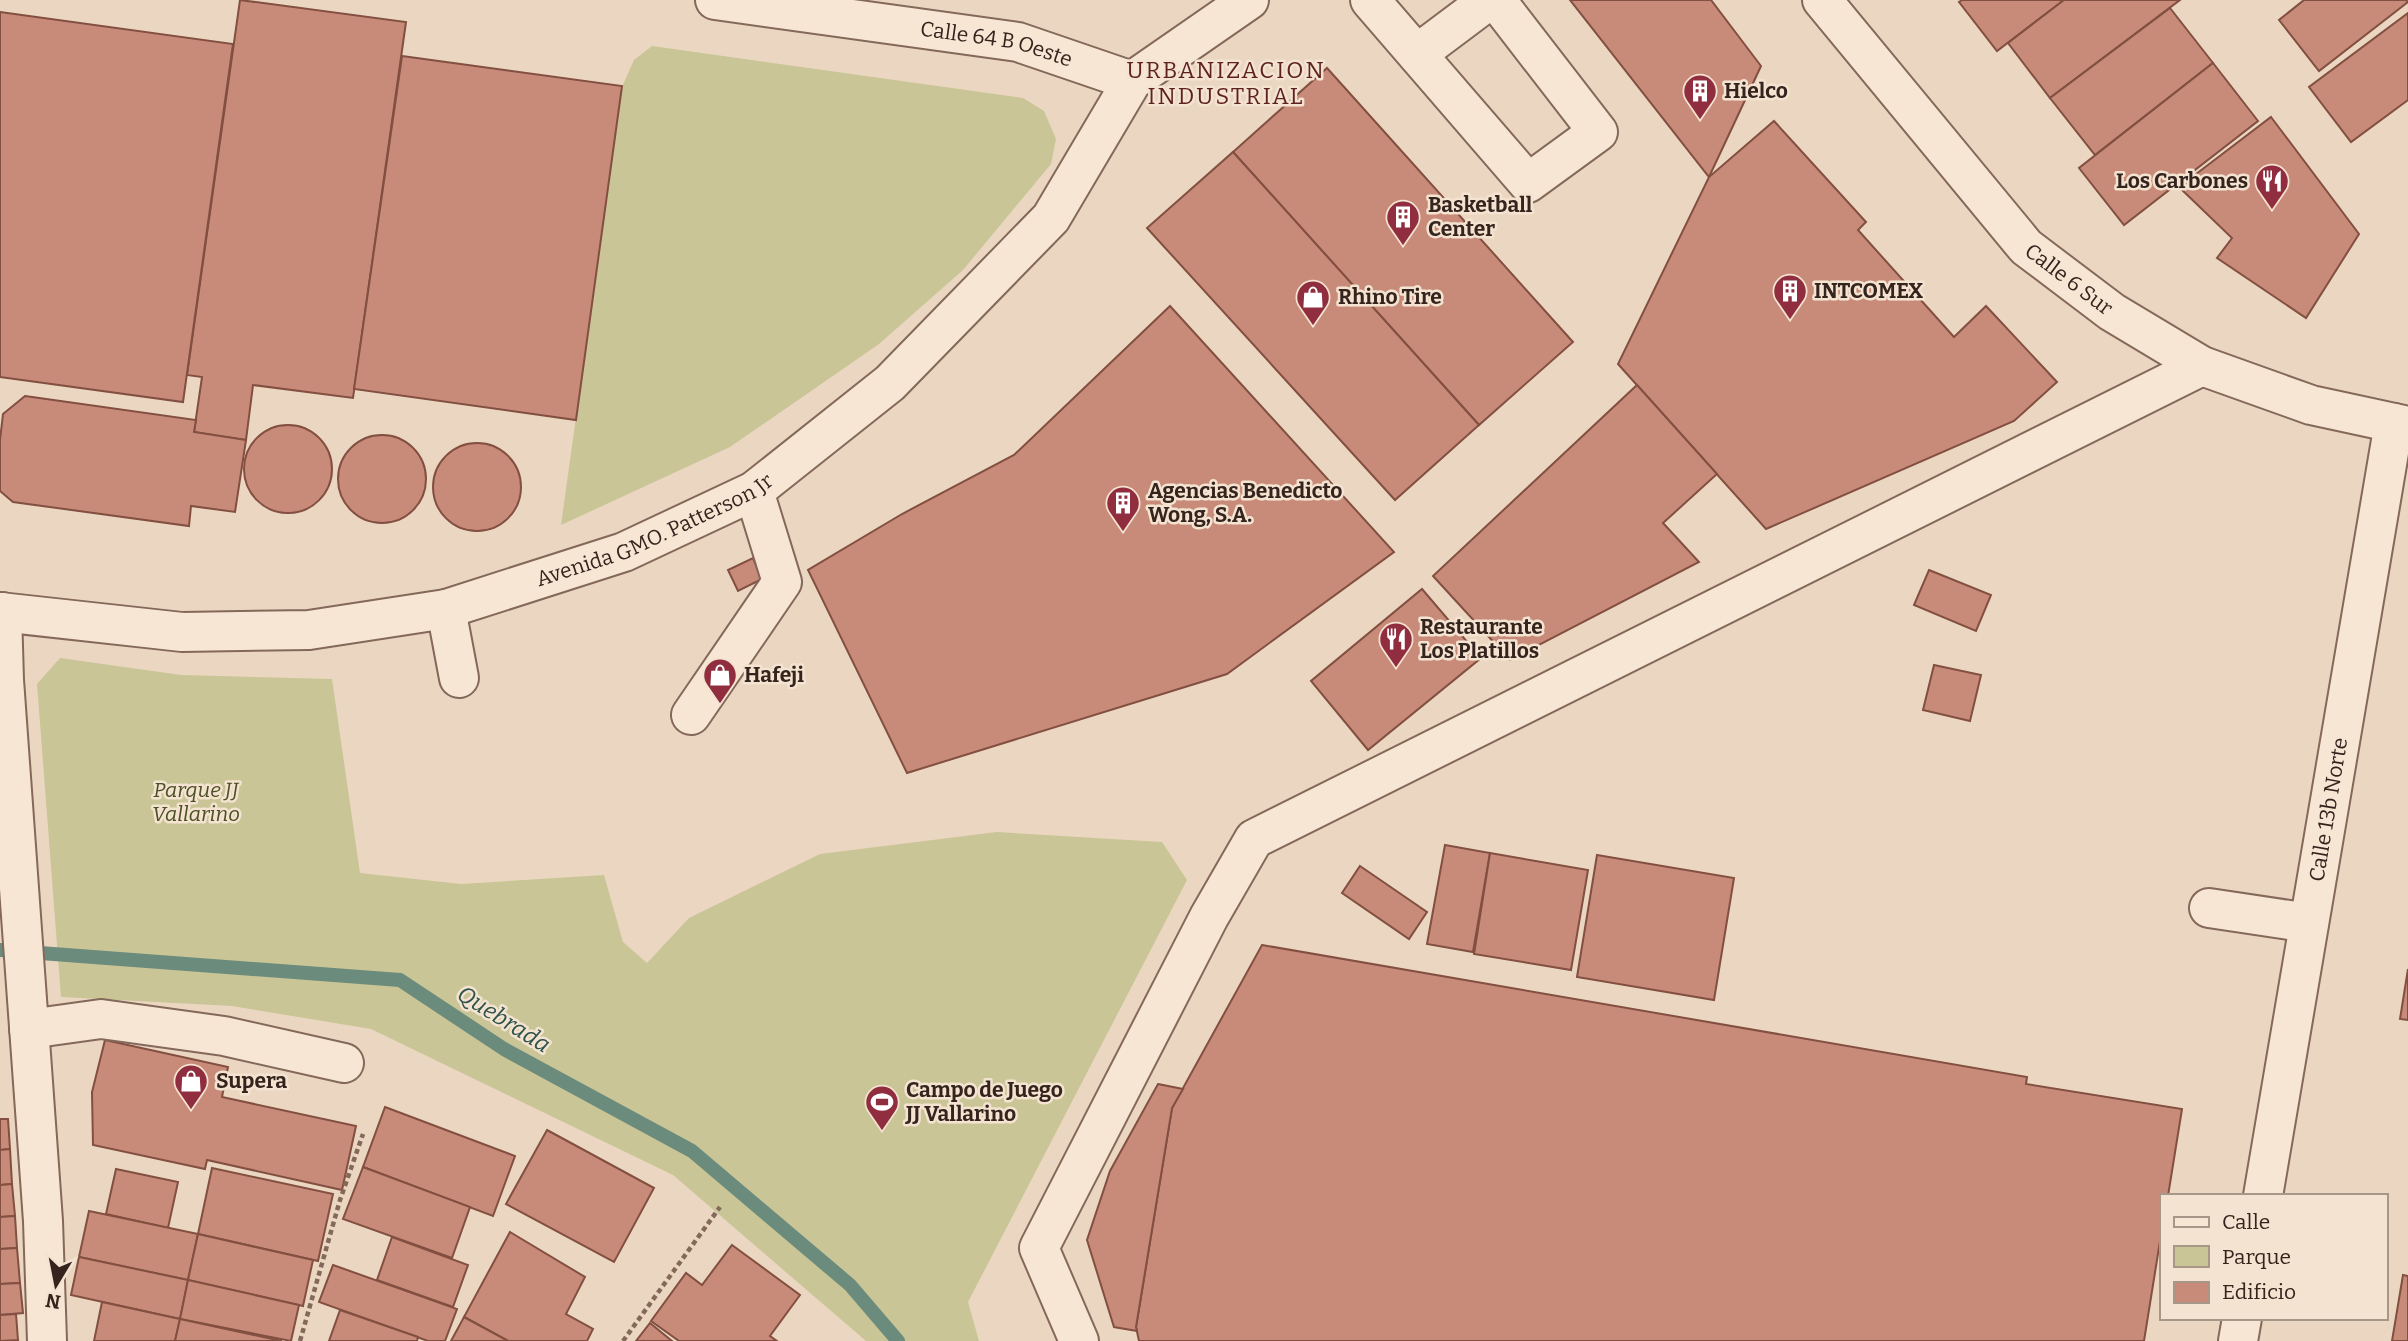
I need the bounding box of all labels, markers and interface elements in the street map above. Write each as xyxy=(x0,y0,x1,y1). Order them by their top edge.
street label: Calle 64 B Oeste xyxy=(919,16,1076,73)
district label: URBANIZACION INDUSTRIAL xyxy=(1126,56,1326,110)
building icon: Hielco xyxy=(1681,72,1719,121)
place label: Hielco xyxy=(1724,78,1788,104)
restaurant icon: Los Carbones xyxy=(2253,162,2291,211)
place label: Los Carbones xyxy=(2116,168,2248,194)
place label: Basketball Center xyxy=(1428,192,1533,242)
building icon: Basketball Center xyxy=(1384,198,1422,247)
street label: Calle 6 Sur xyxy=(2020,238,2118,321)
building icon: INTCOMEX xyxy=(1771,272,1809,321)
shop icon: Rhino Tire xyxy=(1294,278,1332,327)
place label: INTCOMEX xyxy=(1814,278,1923,304)
place label: Rhino Tire xyxy=(1338,284,1442,310)
street label: Avenida GMO. Patterson Jr xyxy=(533,468,778,592)
place label: Agencias Benedicto Wong, S.A. xyxy=(1148,478,1342,528)
building icon: Agencias Benedicto Wong, S.A. xyxy=(1104,484,1142,533)
place label: Restaurante Los Platillos xyxy=(1420,614,1543,664)
restaurant icon: Restaurante Los Platillos xyxy=(1377,620,1415,669)
shop icon: Hafeji xyxy=(701,656,739,705)
place label: Hafeji xyxy=(744,662,804,688)
street label: Calle 13b Norte xyxy=(2304,736,2353,883)
park label: Parque JJ Vallarino xyxy=(152,777,240,827)
water label: Quebrada xyxy=(452,979,556,1059)
shop icon: Supera xyxy=(172,1062,210,1111)
place label: Supera xyxy=(216,1068,287,1094)
place label: Campo de Juego JJ Vallarino xyxy=(905,1077,1063,1127)
sports icon: Campo de Juego JJ Vallarino xyxy=(863,1083,901,1132)
legend xyxy=(2160,1194,2387,1320)
text: Calle xyxy=(2222,1209,2270,1235)
text: Parque xyxy=(2222,1244,2291,1270)
north arrow xyxy=(21,1250,91,1320)
text: Edificio xyxy=(2222,1279,2296,1305)
text: N xyxy=(44,1289,62,1314)

